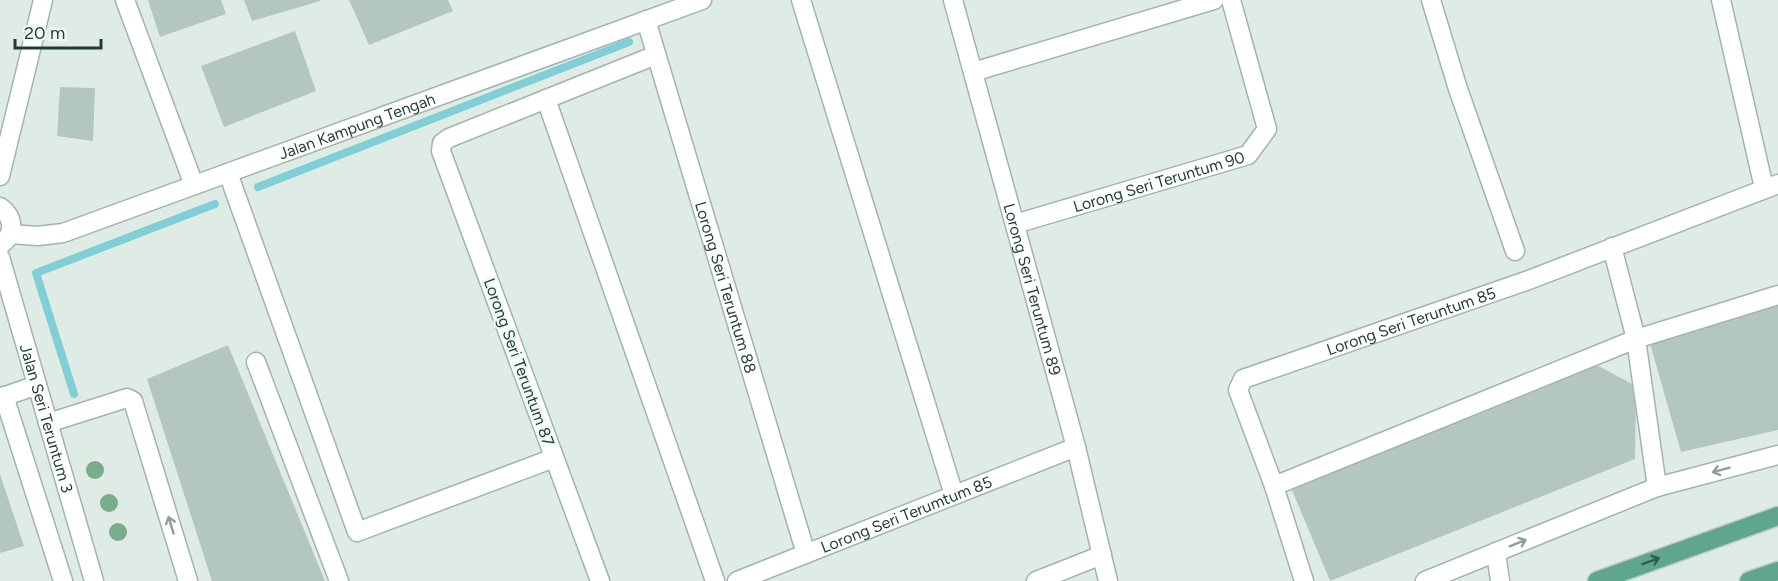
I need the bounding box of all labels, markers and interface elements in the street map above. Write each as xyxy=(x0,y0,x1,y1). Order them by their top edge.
scale bar xyxy=(15,12,100,50)
text: 20 m xyxy=(24,22,65,44)
street label: Jalan Kampung Tengah xyxy=(276,89,438,163)
street label: Lorong Seri Teruntum 90 xyxy=(1071,147,1247,216)
street label: Lorong Seri Teruntum 88 xyxy=(691,199,761,375)
street label: Lorong Seri Teruntum 89 xyxy=(1000,201,1065,377)
street label: Lorong Seri Teruntum 87 xyxy=(480,276,558,449)
street label: Lorong Seri Teruntum 85 xyxy=(1324,283,1498,359)
street label: Jalan Seri Teruntum 3 xyxy=(16,342,77,495)
one-way arrow xyxy=(1712,464,1731,476)
street label: Lorong Seri Terumtum 85 xyxy=(818,472,995,556)
one-way arrow xyxy=(165,516,176,535)
one-way arrow xyxy=(1509,537,1527,548)
one-way arrow xyxy=(1642,554,1660,565)

